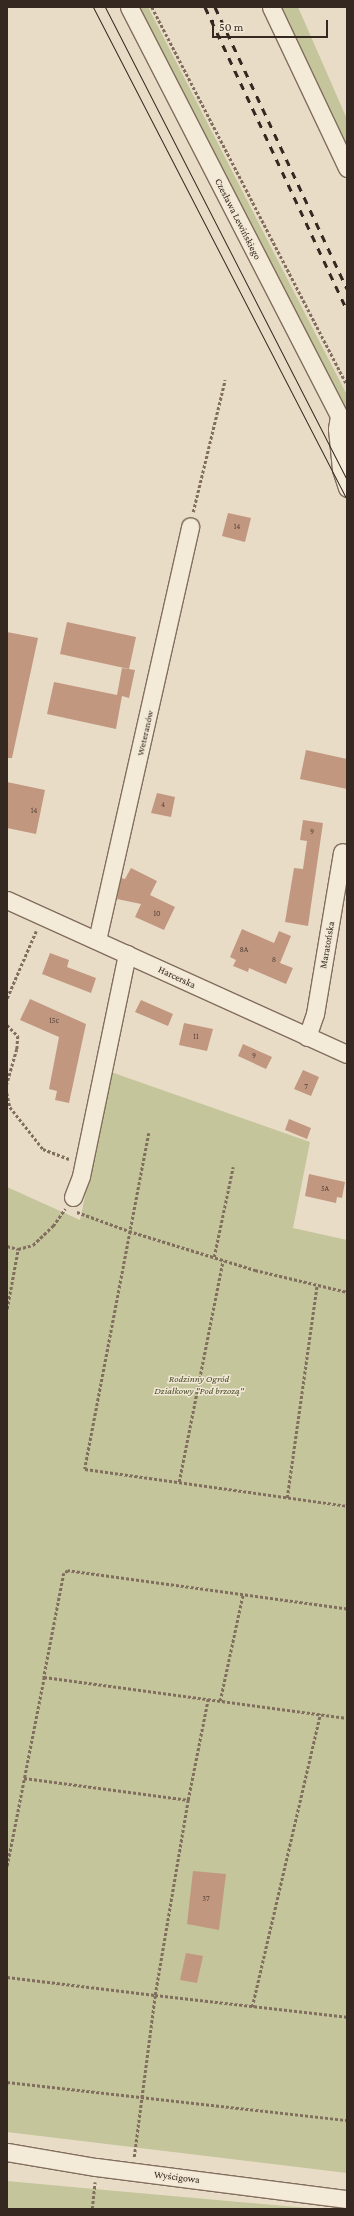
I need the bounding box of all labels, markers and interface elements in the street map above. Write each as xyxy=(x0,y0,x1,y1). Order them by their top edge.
scale bar xyxy=(214,12,330,38)
text: 50 m xyxy=(219,20,243,34)
street label: Czesława Lewińskiego xyxy=(212,176,264,262)
house number: 14 xyxy=(234,522,240,532)
street label: Weteranów xyxy=(134,709,156,757)
house number: 4 xyxy=(161,800,165,810)
house number: 14 xyxy=(31,806,37,816)
house number: 9 xyxy=(310,827,314,837)
house number: 10 xyxy=(153,909,161,919)
street label: Maratońska xyxy=(317,920,337,970)
house number: 8A xyxy=(240,945,248,955)
house number: 8 xyxy=(272,955,276,965)
street label: Harcerska xyxy=(156,963,198,991)
house number: 15c xyxy=(49,1016,59,1026)
house number: 11 xyxy=(193,1032,199,1042)
house number: 9 xyxy=(252,1051,256,1061)
house number: 7 xyxy=(304,1082,308,1092)
house number: 5A xyxy=(321,1184,329,1194)
park label: Rodzinny Ogród Działkowy "Pod brzozą" xyxy=(154,1372,244,1396)
house number: 37 xyxy=(202,1894,210,1904)
street label: Wyścigowa xyxy=(153,2168,201,2186)

